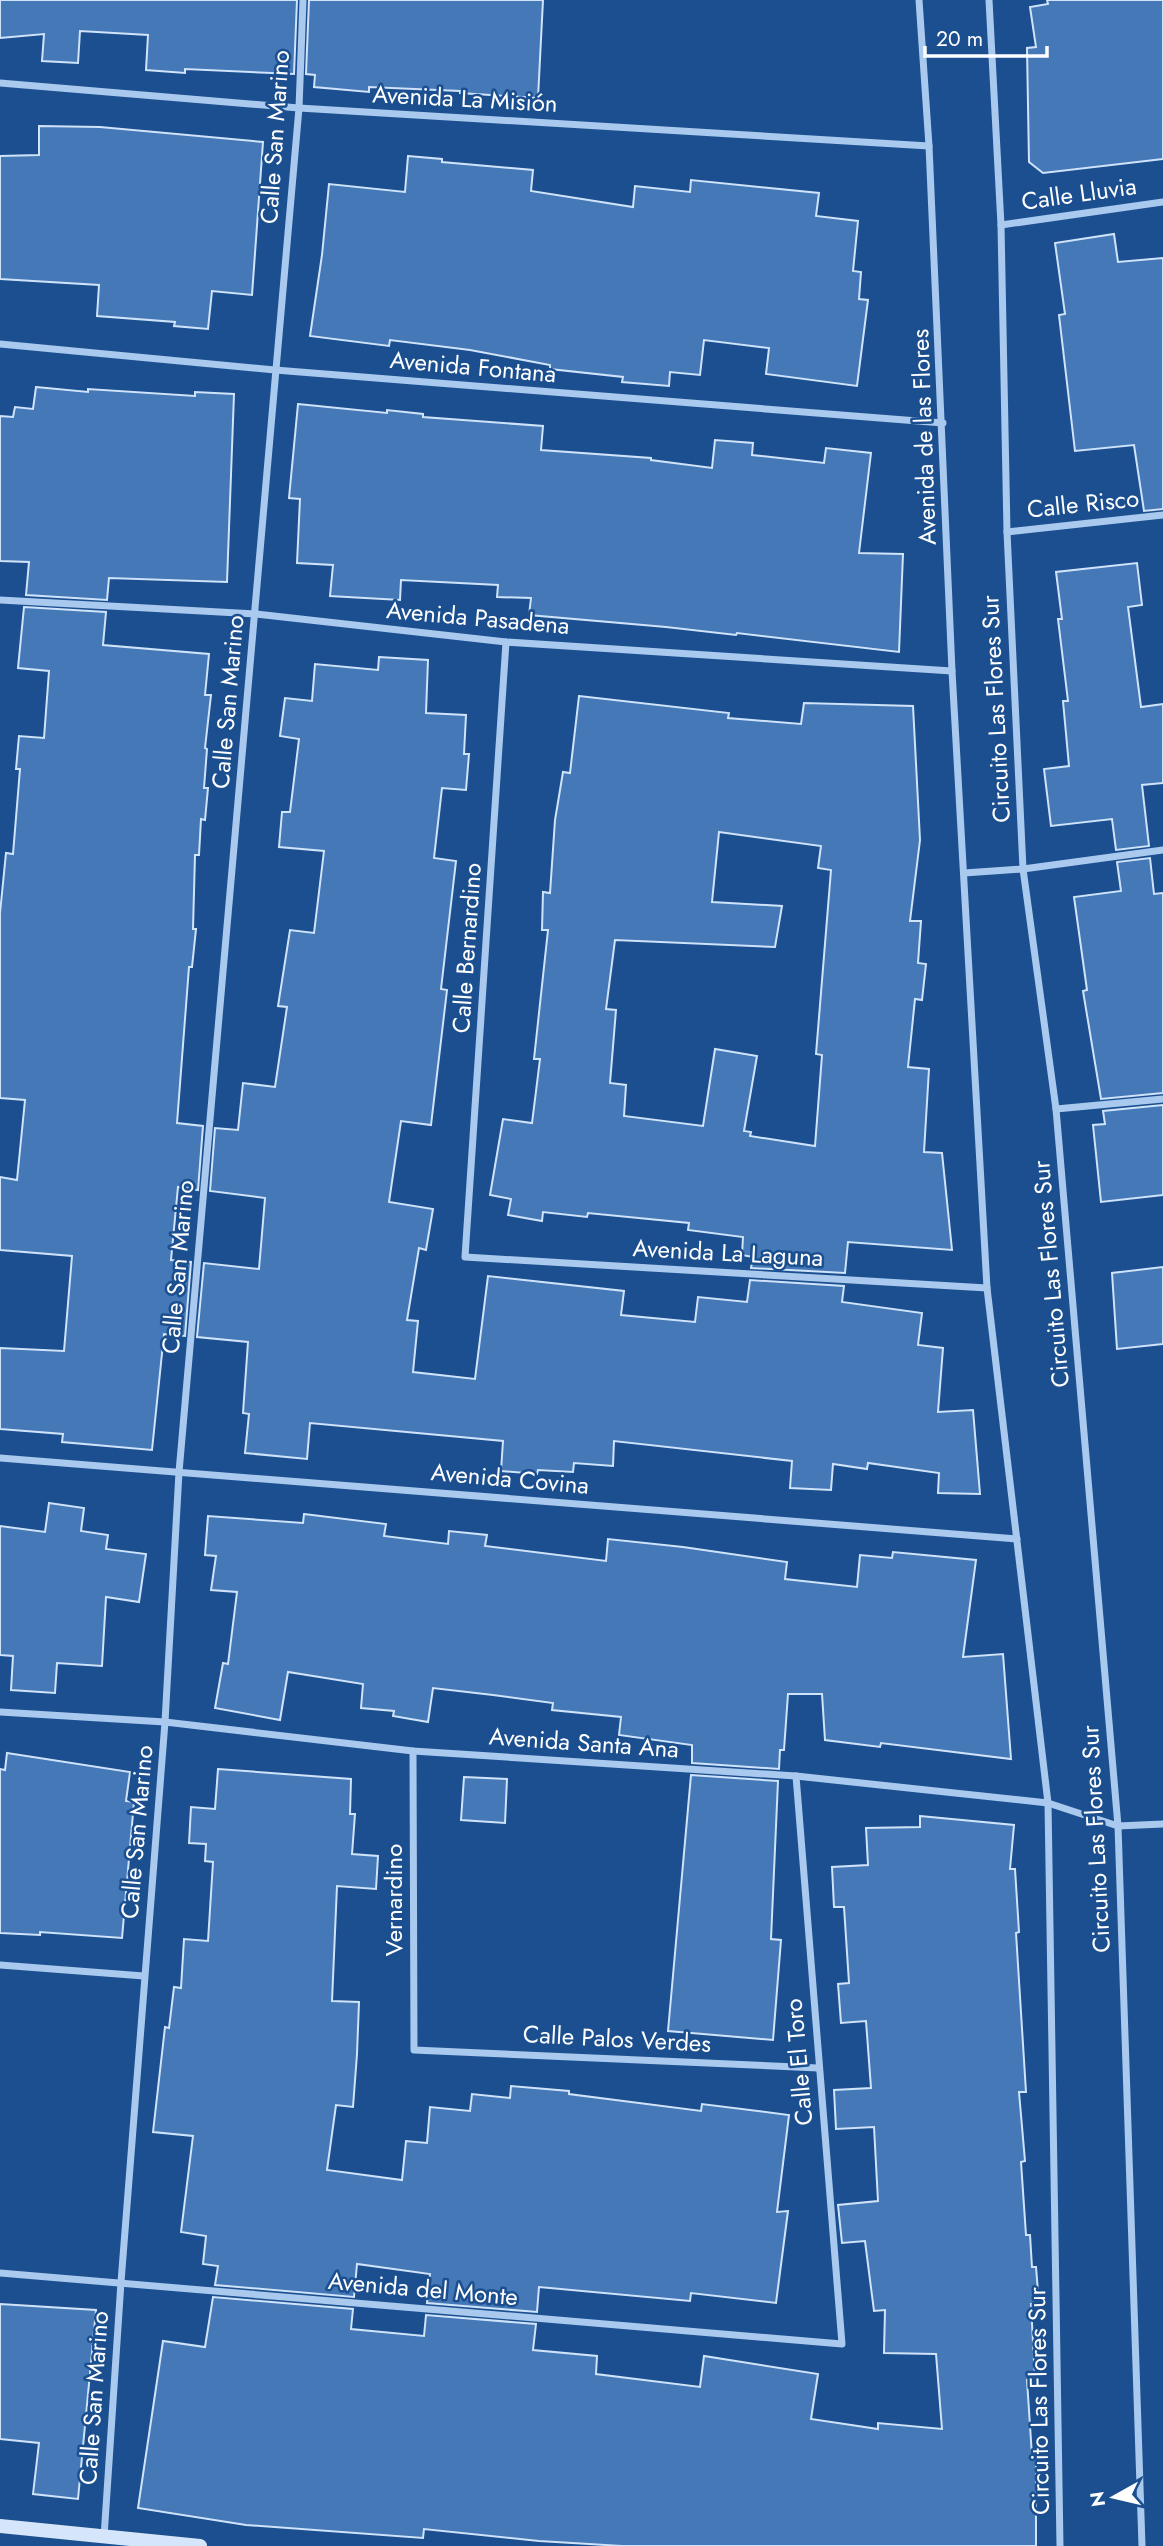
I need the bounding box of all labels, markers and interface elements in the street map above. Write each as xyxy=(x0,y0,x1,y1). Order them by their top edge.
scale bar xyxy=(925,14,1048,58)
text: 20 m xyxy=(936,24,983,54)
street label: Calle San Marino xyxy=(251,49,298,225)
street label: Avenida La Misión xyxy=(372,76,558,121)
street label: Calle Lluvia xyxy=(1019,168,1139,219)
street label: Avenida de las Flores xyxy=(902,328,945,546)
street label: Avenida Fontana xyxy=(388,342,558,391)
street label: Calle Risco xyxy=(1025,480,1141,527)
street label: Avenida Pasadena xyxy=(385,592,571,643)
street label: Circuito Las Flores Sur xyxy=(972,594,1019,824)
street label: Calle San Marino xyxy=(202,614,253,790)
street label: Calle Bernardino xyxy=(443,862,490,1034)
street label: Circuito Las Flores Sur xyxy=(1023,1158,1078,1389)
street label: Calle San Marino xyxy=(152,1179,203,1355)
street label: Avenida La Laguna xyxy=(632,1230,824,1275)
street label: Avenida Covina xyxy=(430,1454,591,1503)
street label: Avenida Santa Ana xyxy=(488,1718,680,1767)
street label: Circuito Las Flores Sur xyxy=(1072,1724,1119,1954)
street label: Calle San Marino xyxy=(111,1744,162,1920)
street label: Vernardino xyxy=(376,1844,411,1956)
street label: Calle El Toro xyxy=(776,1997,821,2127)
street label: Calle Palos Verdes xyxy=(522,2016,712,2061)
street label: Avenida del Monte xyxy=(327,2263,519,2314)
street label: Circuito Las Flores Sur xyxy=(1019,2286,1058,2515)
street label: Calle San Marino xyxy=(70,2310,117,2486)
north arrow xyxy=(1079,2462,1149,2532)
text: N xyxy=(1083,2490,1112,2509)

